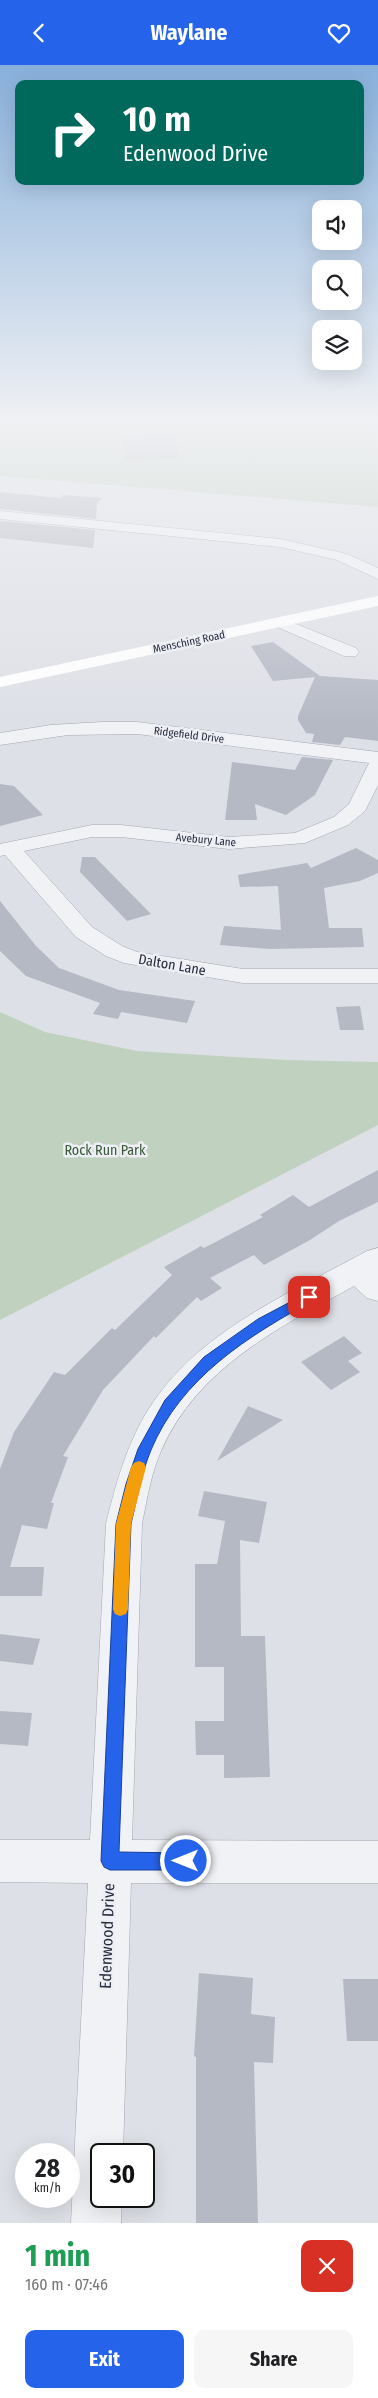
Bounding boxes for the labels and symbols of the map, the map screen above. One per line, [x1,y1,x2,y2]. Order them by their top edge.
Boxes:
street label: Mensching Road [152,628,226,656]
street label: Ridgefield Drive [153,724,225,746]
street label: Avebury Lane [175,831,237,849]
street label: Dalton Lane [137,951,207,979]
park label: Rock Run Park [64,1142,146,1159]
pin [288,1276,330,1318]
position arrow [159,1834,211,1886]
street label: Edenwood Drive [96,1883,118,1989]
speed limit sign: 30 [90,2143,155,2208]

